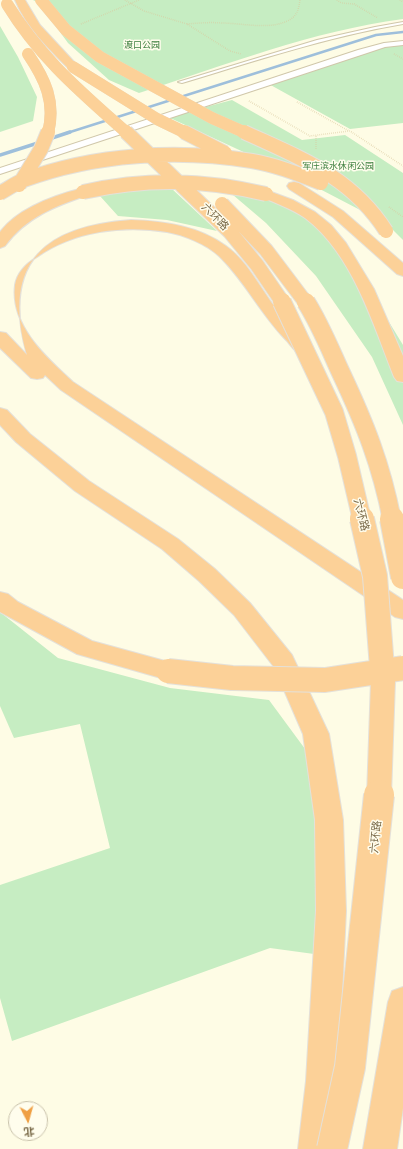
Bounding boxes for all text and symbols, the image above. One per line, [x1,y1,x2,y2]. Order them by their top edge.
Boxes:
park label: 渡口公园 [124,40,160,50]
park label: 军庄滨水休闲公园 [302,161,374,171]
street label: 六环路 [199,201,231,233]
street label: 六环路 [351,497,371,533]
street label: 六环路 [368,820,384,854]
north arrow [8,1101,48,1141]
text: 北 [23,1124,35,1139]

